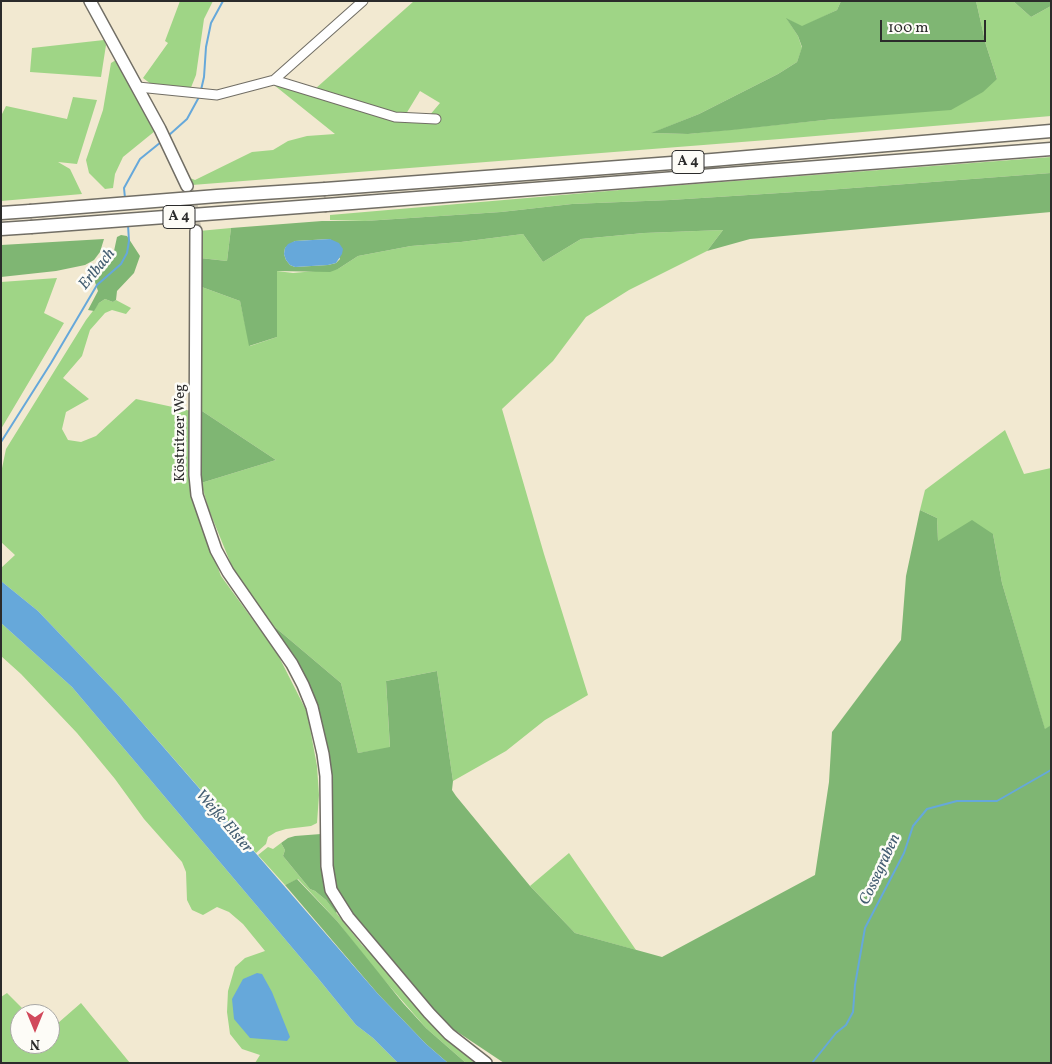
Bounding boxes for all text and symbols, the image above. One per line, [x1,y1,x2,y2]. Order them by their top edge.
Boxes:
scale bar [882,10,988,42]
text: 100 m [888,18,928,39]
road number: A 4 [672,150,704,173]
road number: A 4 [163,206,195,228]
water label: Erlbach [76,245,120,295]
street label: Köstritzer Weg [172,384,190,482]
water label: Weiße Elster [190,786,256,858]
water label: Cossegraben [856,831,906,909]
north arrow [10,1004,60,1054]
text: N [30,1034,40,1053]

